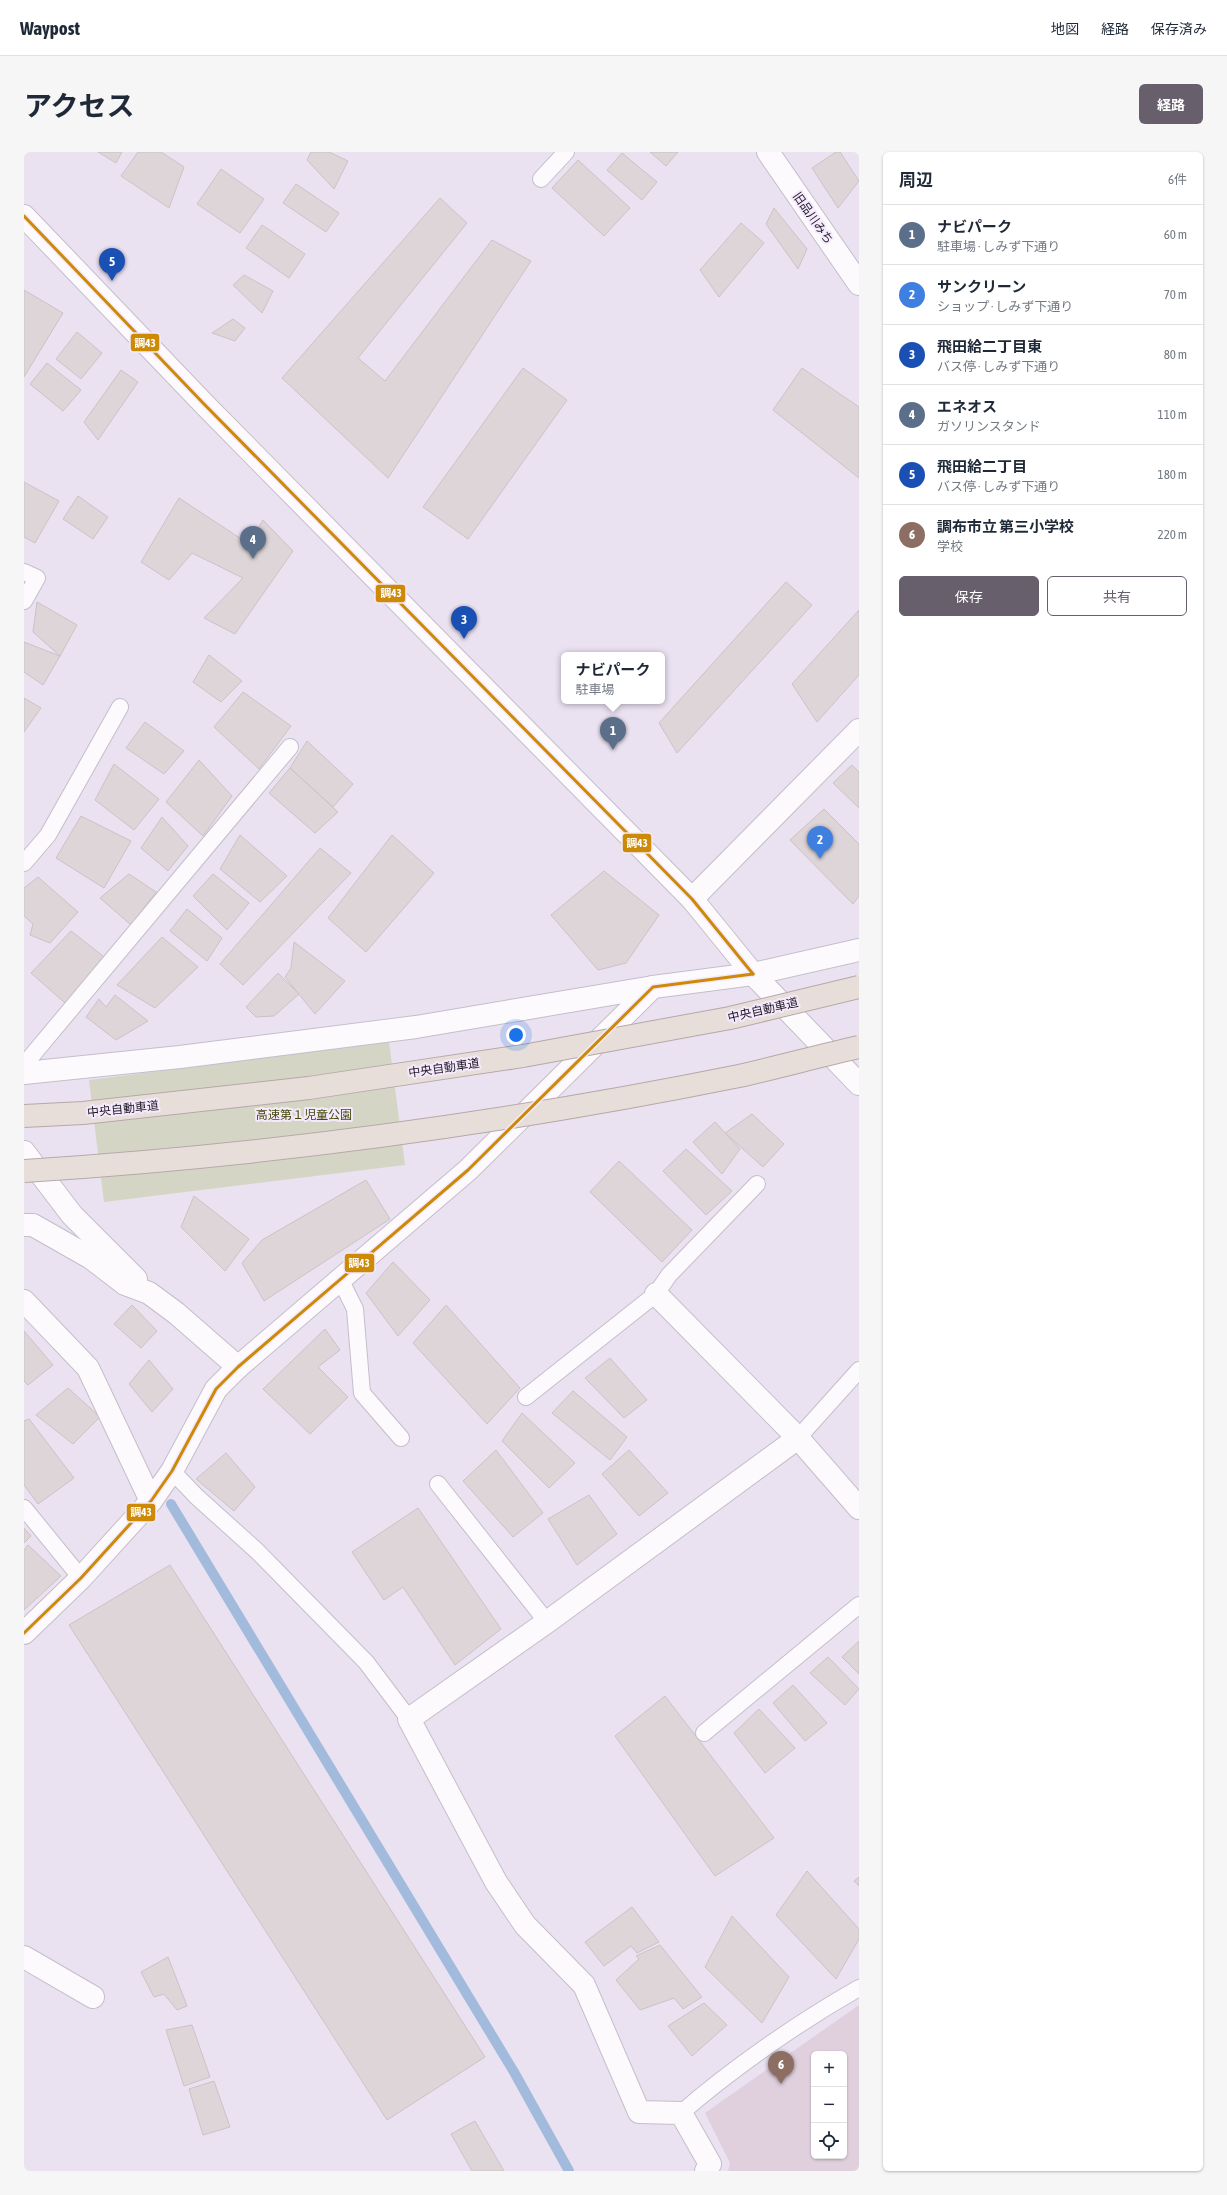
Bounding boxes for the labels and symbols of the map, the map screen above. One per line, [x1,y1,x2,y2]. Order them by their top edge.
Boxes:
street label: 旧品川みち [790,189,836,247]
pin: 5 [99,248,125,281]
line badge: 調43 [130,333,160,352]
text: 調43 [134,337,156,349]
pin: 4 [240,526,266,559]
line badge: 調43 [375,584,406,603]
text: 調43 [380,587,402,599]
pin: 3 [451,606,477,639]
pin: 1 [600,717,626,750]
pin: 2 [807,826,833,859]
line badge: 調43 [622,833,652,853]
text: 調43 [626,837,648,849]
street label: 中央自動車道 [726,995,800,1025]
your location [506,1025,526,1045]
street label: 中央自動車道 [407,1056,481,1080]
street label: 中央自動車道 [86,1098,160,1120]
park label: 高速第１児童公園 [256,1108,352,1122]
line badge: 調43 [344,1253,375,1273]
text: 調43 [348,1257,370,1269]
line badge: 調43 [126,1503,156,1522]
text: 調43 [130,1506,152,1518]
pin: 6 [768,2051,794,2084]

